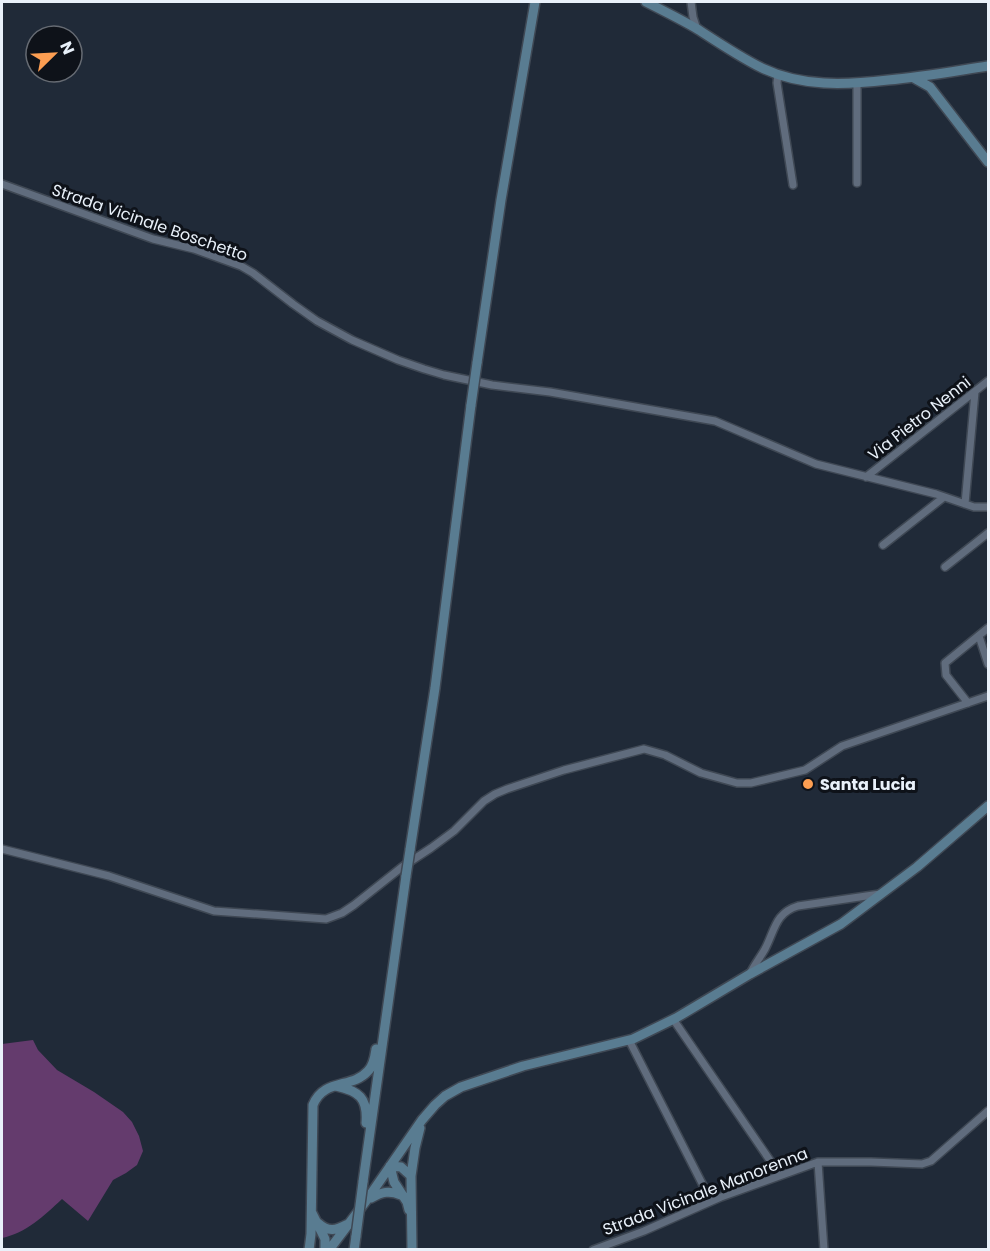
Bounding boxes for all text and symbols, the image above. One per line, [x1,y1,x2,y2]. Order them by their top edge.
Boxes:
north arrow [24,24,84,84]
text: N [54,38,80,58]
street label: Strada Vicinale Boschetto [49,178,251,267]
street label: Via Pietro Nenni [863,371,976,466]
place label: Santa Lucia [820,773,916,796]
marker: Santa Lucia [801,777,815,791]
street label: Strada Vicinale Manorenna [599,1142,811,1241]

